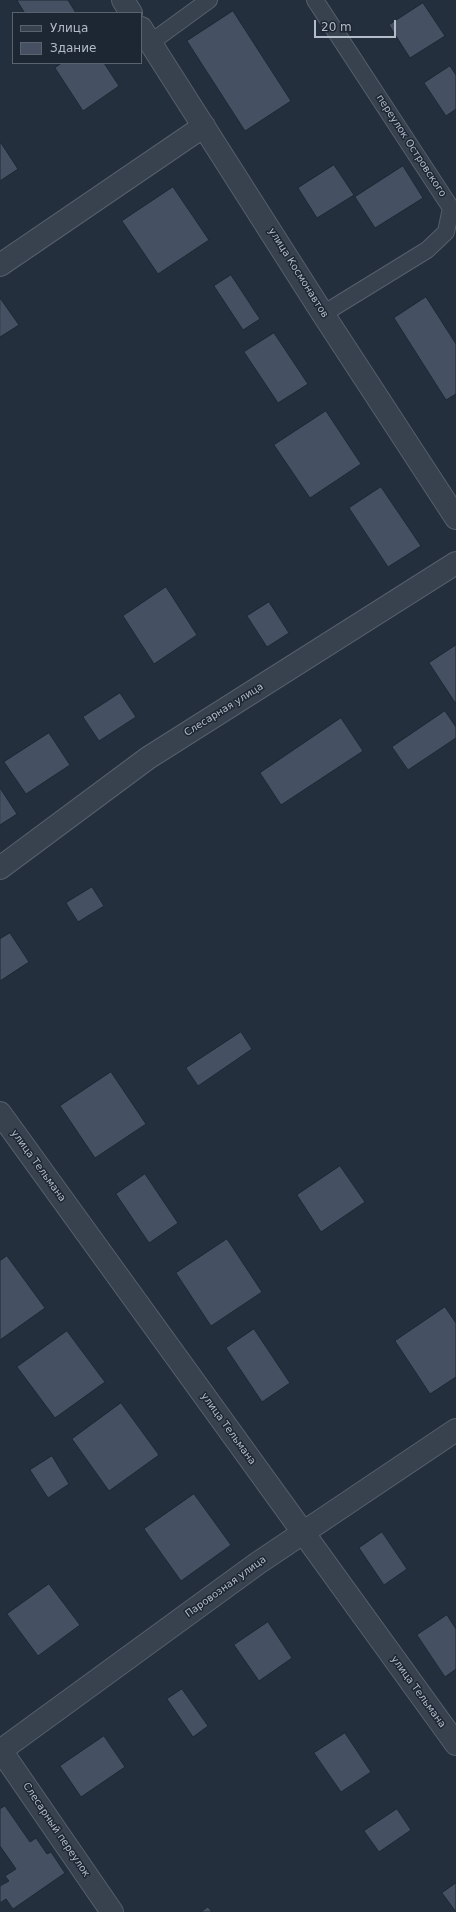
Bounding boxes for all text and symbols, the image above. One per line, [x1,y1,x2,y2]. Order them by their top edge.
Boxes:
legend [12,12,142,64]
scale bar [316,12,398,38]
text: 20 m [321,20,352,34]
text: Улица [50,21,88,35]
text: Здание [50,41,96,55]
street label: переулок Островского [373,93,449,199]
street label: улица Космонавтов [265,226,331,320]
street label: Слесарная улица [182,681,266,739]
street label: улица Тельмана [8,1128,68,1204]
street label: улица Тельмана [198,1391,258,1467]
street label: Паровозная улица [183,1554,269,1620]
street label: улица Тельмана [388,1654,448,1730]
street label: Слесарный переулок [20,1781,92,1879]

